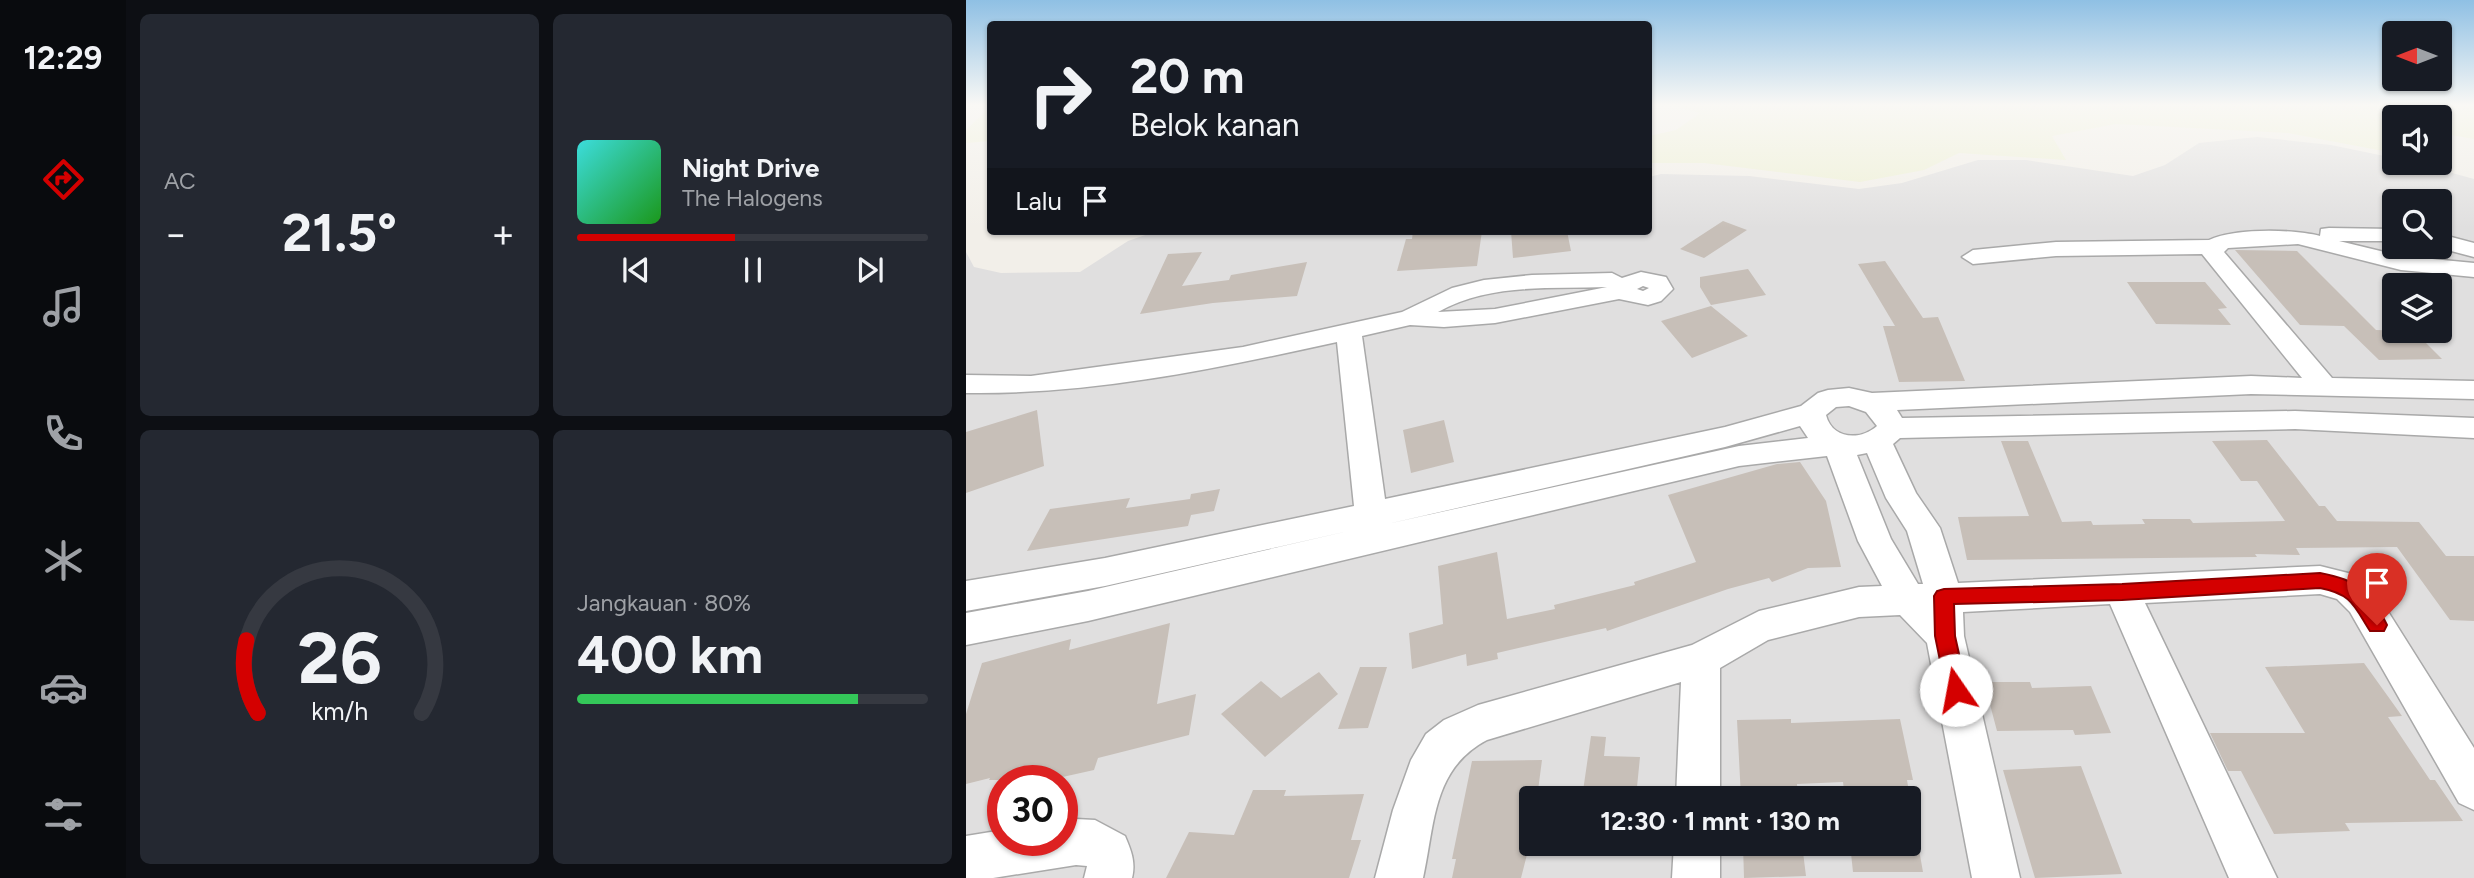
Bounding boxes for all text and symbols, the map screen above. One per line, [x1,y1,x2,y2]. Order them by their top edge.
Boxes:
north arrow [2382,21,2452,91]
map controls [2382,21,2452,343]
text: 12:29 [24,39,102,77]
text: 20 m [1130,46,1245,105]
icon: right [1015,49,1106,140]
button: sound [2382,105,2452,175]
text: Belok kanan [1130,106,1300,144]
text: Night Drive [682,152,819,184]
icon: directions [39,155,88,204]
text: AC [164,167,196,195]
icon: arrive [1076,182,1114,220]
text: The Halogens [682,184,823,212]
text: Lalu [1015,185,1062,217]
button: search [2382,189,2452,259]
text: 21.5° [282,202,397,264]
text: − [164,211,188,257]
text: + [491,211,515,257]
icon: previous [617,251,655,289]
icon: pause [734,251,772,289]
icon: next [851,251,889,289]
button: layers [2382,273,2452,343]
icon: music [39,282,88,331]
icon: phone [39,409,88,458]
icon: climate [39,536,88,585]
pin [2347,553,2407,625]
icon: arrive [2358,564,2396,602]
text: Jangkauan · 80% [577,589,751,617]
text: 26 [297,614,382,701]
text: 400 km [577,624,763,686]
position arrow [1919,653,1993,727]
icon: car [39,663,88,712]
text: km/h [311,696,368,726]
speed limit sign: 30 [987,765,1078,856]
icon: filters [39,790,88,839]
text: 12:30 · 1 mnt · 130 m [1600,805,1840,837]

